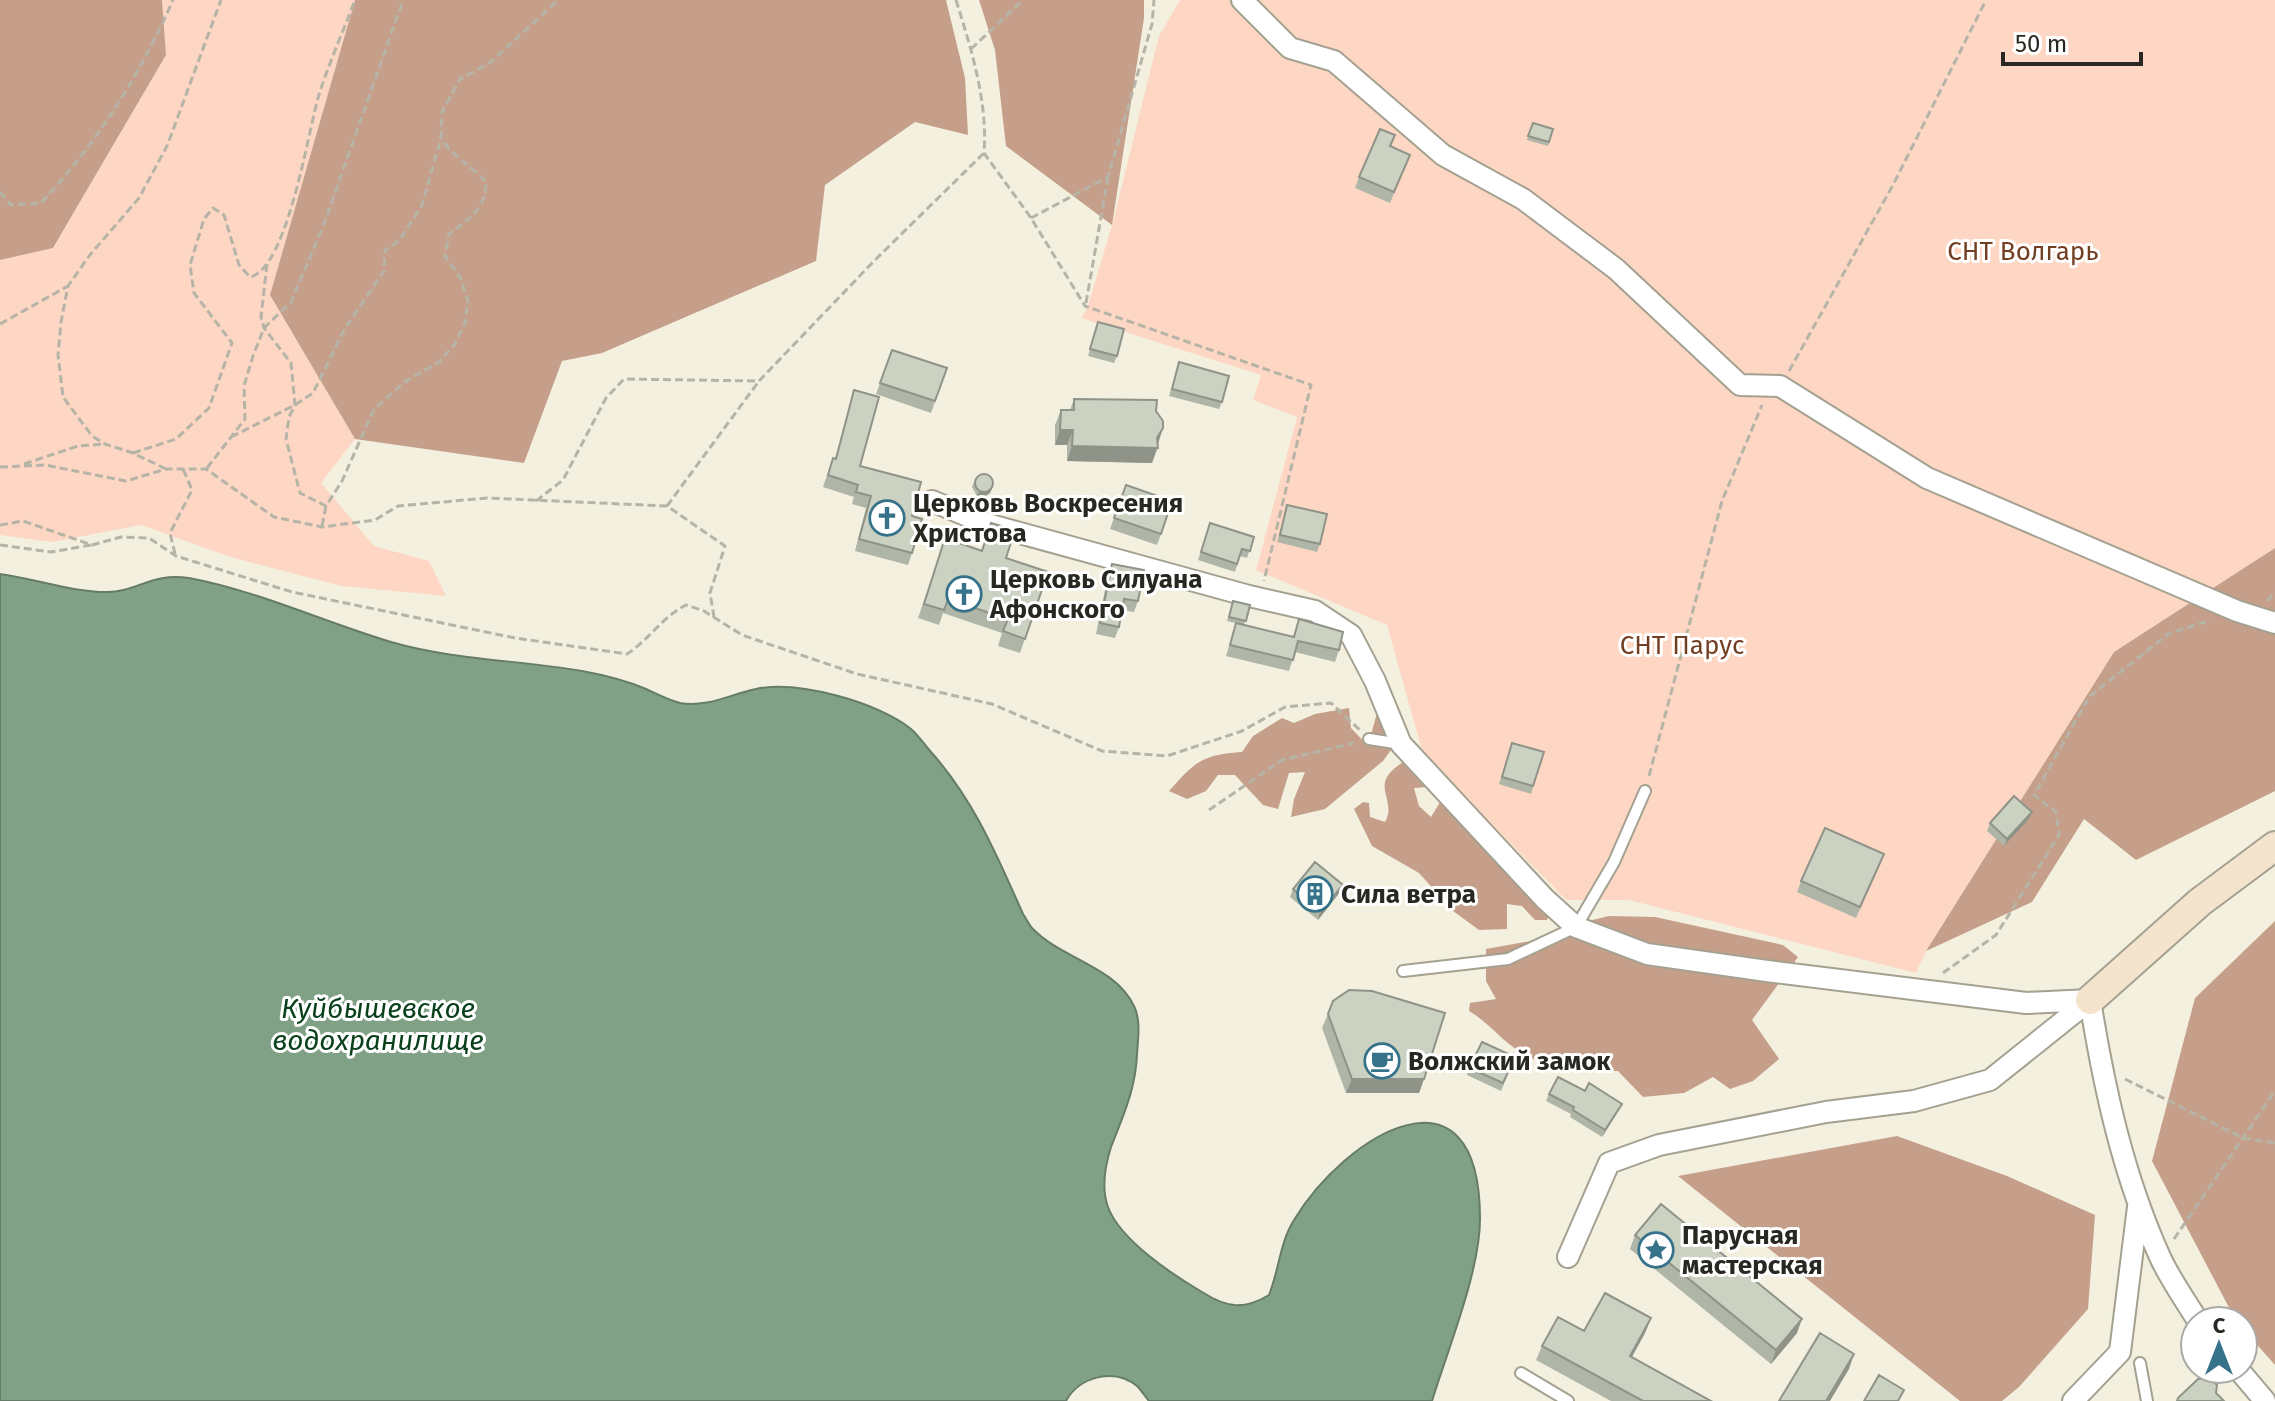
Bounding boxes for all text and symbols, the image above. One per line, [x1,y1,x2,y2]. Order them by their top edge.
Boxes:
scale bar [2003,16,2141,66]
text: 50 m [2015,30,2067,58]
park label: СНТ Волгарь [1947,236,2099,267]
place label: Церковь Воскресения Христова [912,488,1183,549]
church icon: Церковь Воскресения Христова [868,499,906,537]
place label: Церковь Силуана Афонского [989,564,1202,625]
church icon: Церковь Силуана Афонского [945,575,983,613]
park label: СНТ Парус [1620,630,1744,661]
building icon: Сила ветра [1296,875,1334,913]
place label: Сила ветра [1341,879,1476,910]
water label: Куйбышевское водохранилище [272,992,484,1057]
cafe icon: Волжский замок [1363,1042,1401,1080]
place label: Волжский замок [1408,1046,1611,1077]
place label: Парусная мастерская [1682,1220,1823,1281]
place icon: Парусная мастерская [1637,1231,1675,1269]
north arrow [2179,1305,2259,1385]
text: С [2213,1312,2226,1339]

